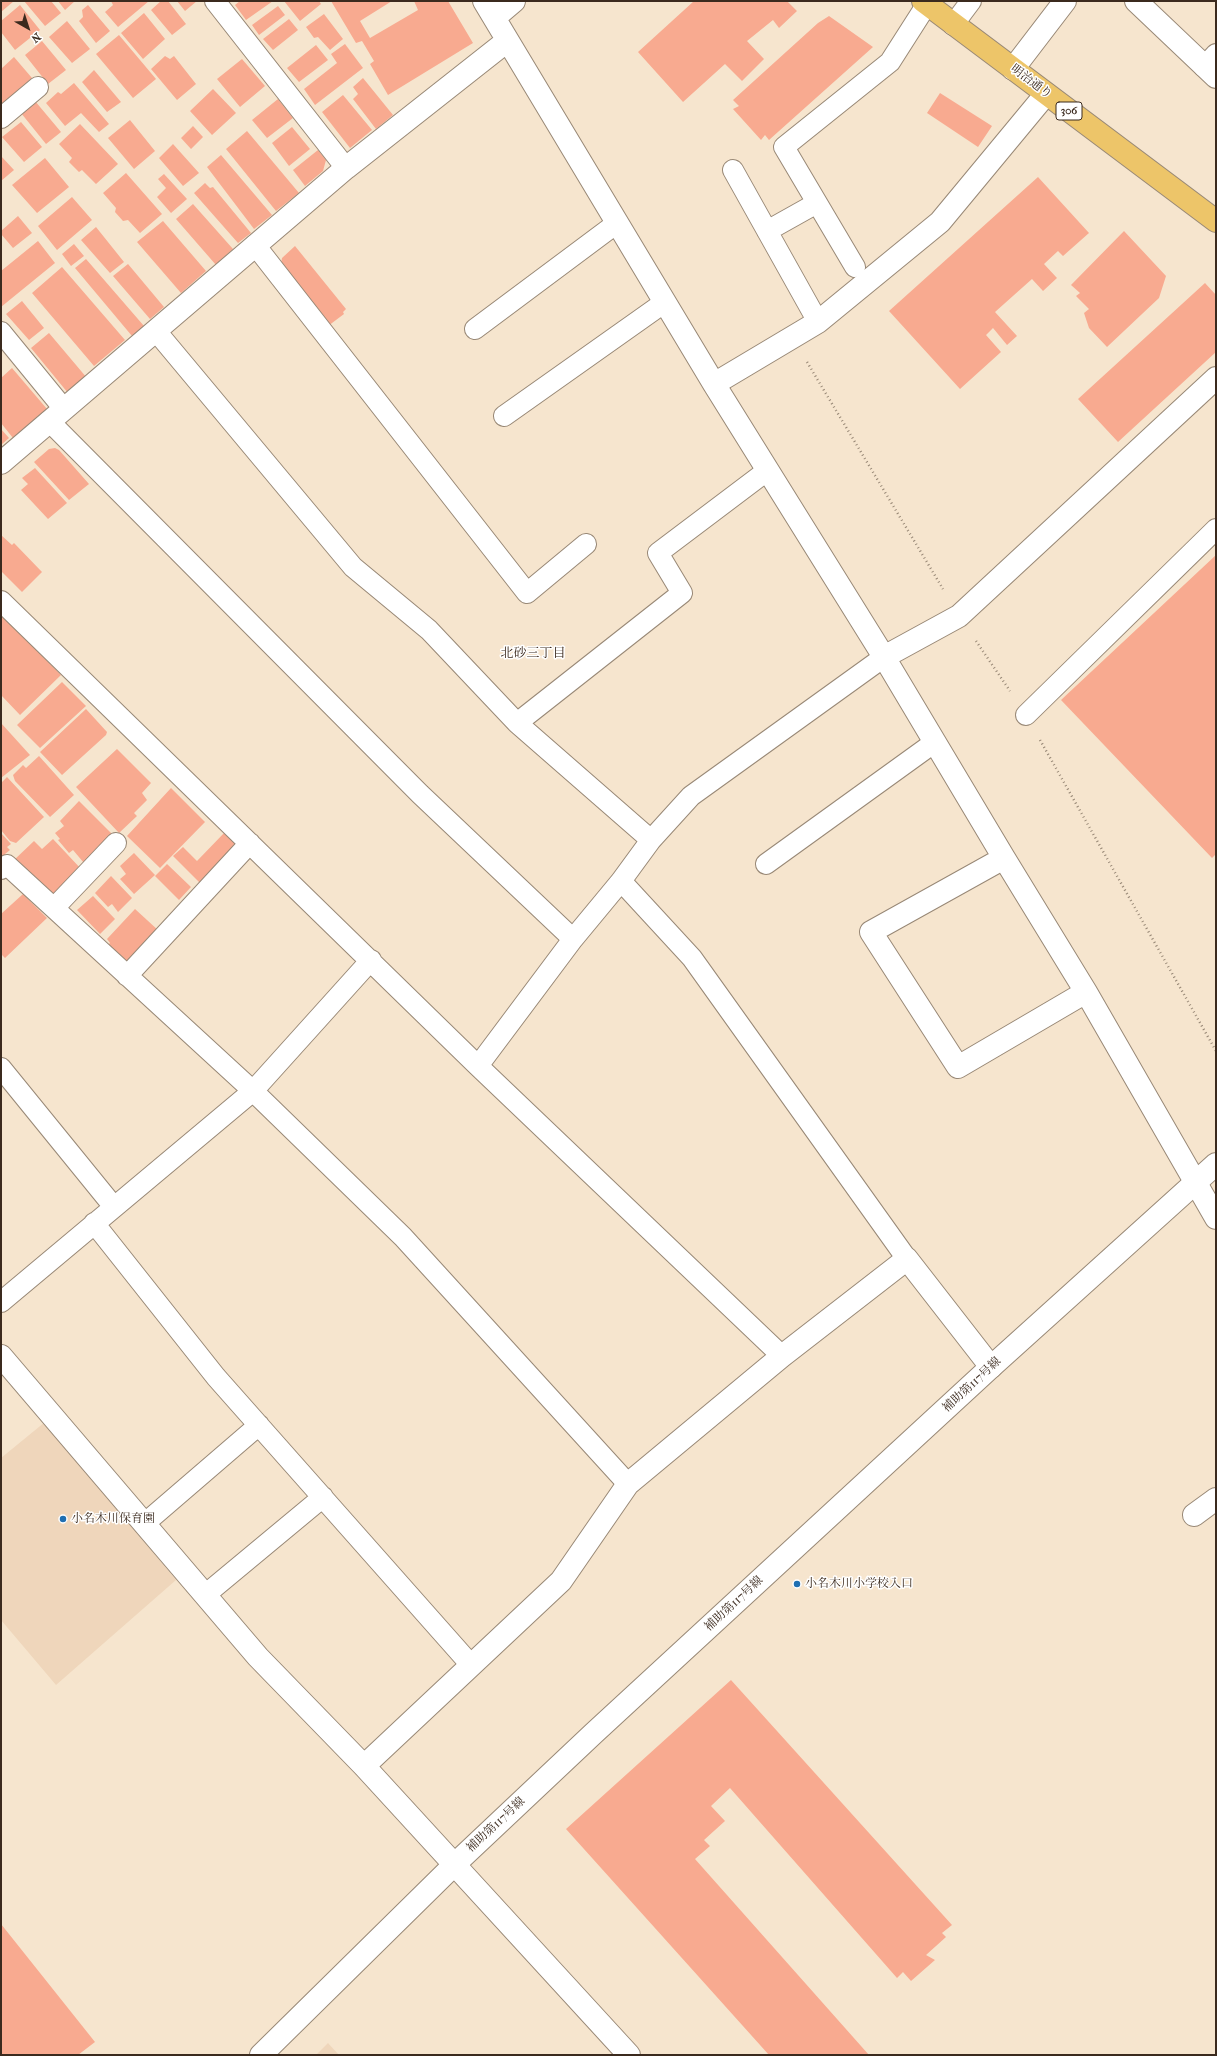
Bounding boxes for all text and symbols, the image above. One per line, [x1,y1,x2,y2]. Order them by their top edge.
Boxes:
north arrow [8,8,48,48]
text: N [29,30,43,45]
street label: 明治通り [1007,62,1055,102]
road number: 306 [1056,102,1082,120]
district label: 北砂三丁目 [501,646,565,662]
street label: 補助第117号線 [940,1354,1004,1416]
place label: 小名木川保育園 [71,1512,155,1526]
marker: 小名木川保育園 [58,1514,68,1524]
street label: 補助第117号線 [702,1573,766,1635]
place label: 小名木川小学校入口 [805,1577,913,1591]
marker: 小名木川小学校入口 [792,1579,802,1589]
street label: 補助第117号線 [464,1794,528,1856]

